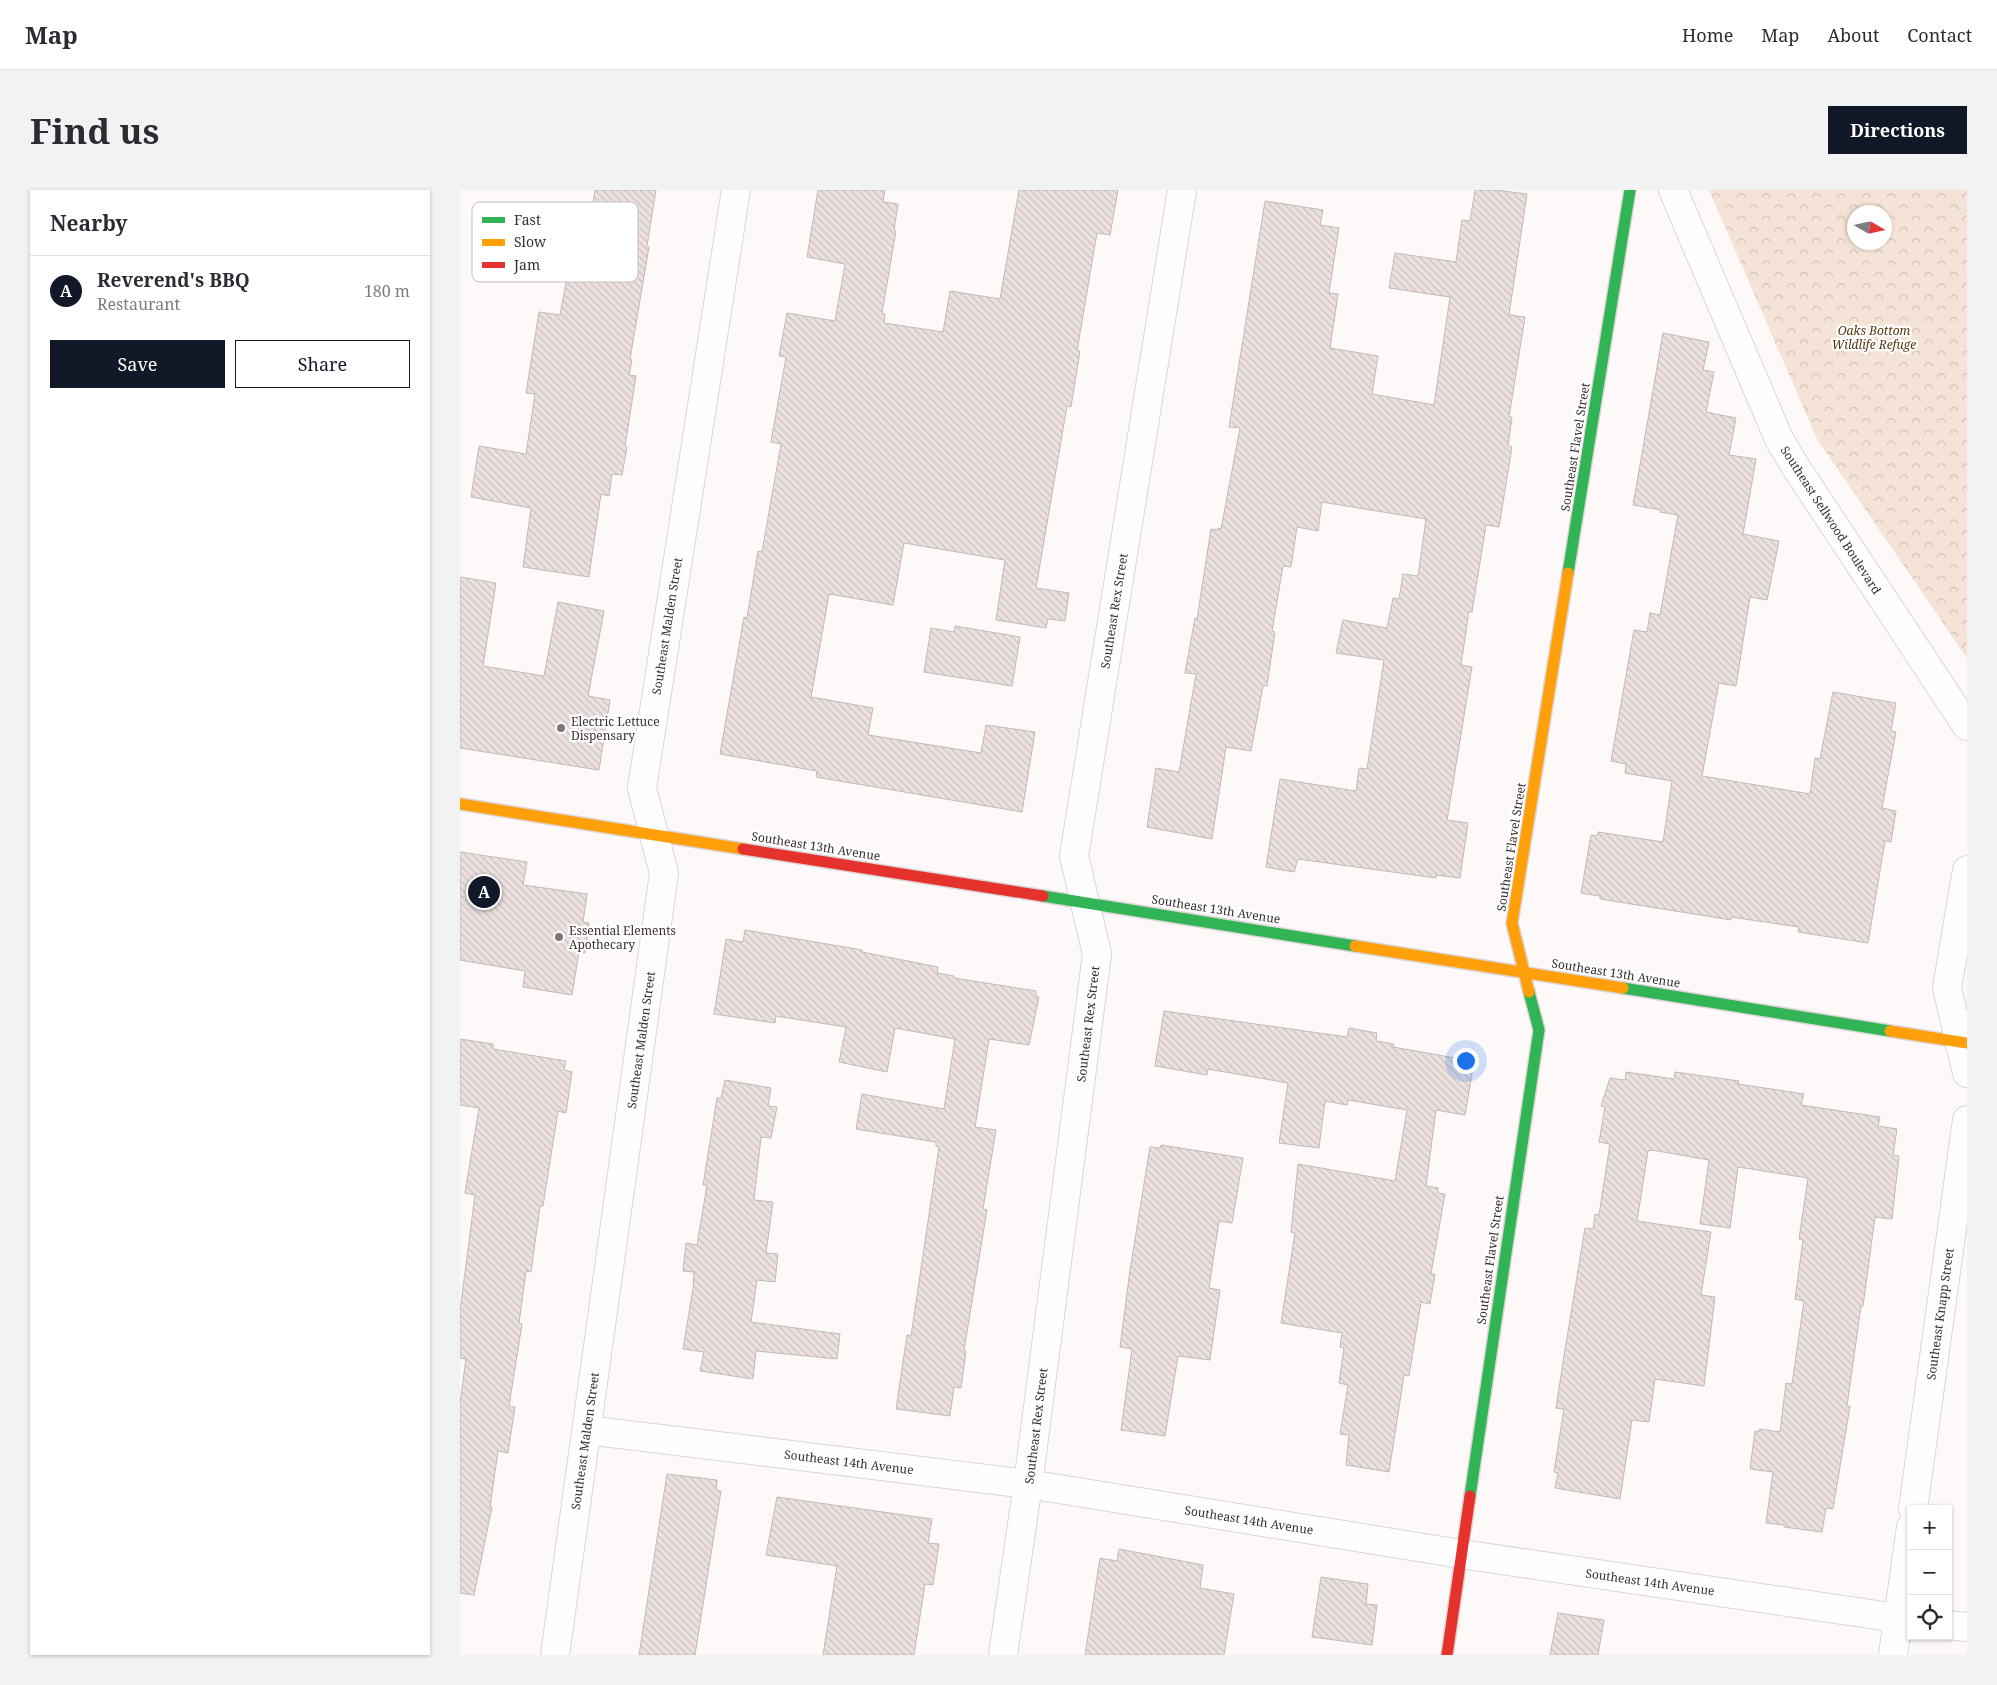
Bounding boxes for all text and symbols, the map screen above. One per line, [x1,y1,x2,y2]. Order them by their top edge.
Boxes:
text: Map [25,18,78,51]
text: Home [1682,23,1733,47]
text: Map [1761,23,1799,47]
text: About [1827,23,1879,47]
text: Contact [1907,23,1972,47]
button: Directions [1828,106,1967,154]
text: Find us [30,107,159,154]
legend [472,202,638,282]
north arrow [1847,205,1892,250]
text: Nearby [50,209,128,237]
text: Fast [514,210,541,229]
text: Slow [514,232,547,251]
text: Jam [513,255,540,274]
text: Reverend's BBQ [97,267,250,293]
text: A [60,280,72,302]
text: 180 m [364,280,410,302]
text: Restaurant [97,293,180,315]
park label: Oaks Bottom Wildlife Refuge [1832,322,1916,353]
button: Save [50,340,225,388]
button: Share [235,340,410,388]
street label: Southeast Flavel Street [1556,381,1594,513]
street label: Southeast Sellwood Boulevard [1777,443,1886,598]
street label: Southeast Rex Street [1096,552,1132,670]
street label: Southeast Malden Street [648,556,686,696]
place label: Electric Lettuce Dispensary [571,713,660,744]
marker: Electric Lettuce Dispensary [555,722,567,734]
street label: Southeast Flavel Street [1492,781,1530,913]
street label: Southeast 13th Avenue [750,827,882,865]
pin: A [468,873,500,911]
street label: Southeast 13th Avenue [1150,890,1282,928]
place label: Essential Elements Apothecary [569,922,676,953]
marker: Essential Elements Apothecary [553,931,565,943]
street label: Southeast 13th Avenue [1550,954,1682,992]
street label: Southeast Rex Street [1072,965,1104,1083]
street label: Southeast Malden Street [623,970,659,1110]
your location [1453,1048,1479,1074]
street label: Southeast Flavel Street [1473,1194,1507,1326]
street label: Southeast Knapp Street [1922,1247,1958,1381]
street label: Southeast Rex Street [1020,1367,1052,1485]
street label: Southeast Malden Street [567,1371,603,1511]
street label: Southeast 14th Avenue [783,1446,915,1478]
street label: Southeast 14th Avenue [1183,1501,1315,1539]
map controls [1907,1505,1952,1640]
button: + [1907,1505,1952,1550]
button: − [1907,1550,1952,1595]
street label: Southeast 14th Avenue [1584,1565,1716,1599]
button: locate [1907,1595,1952,1640]

